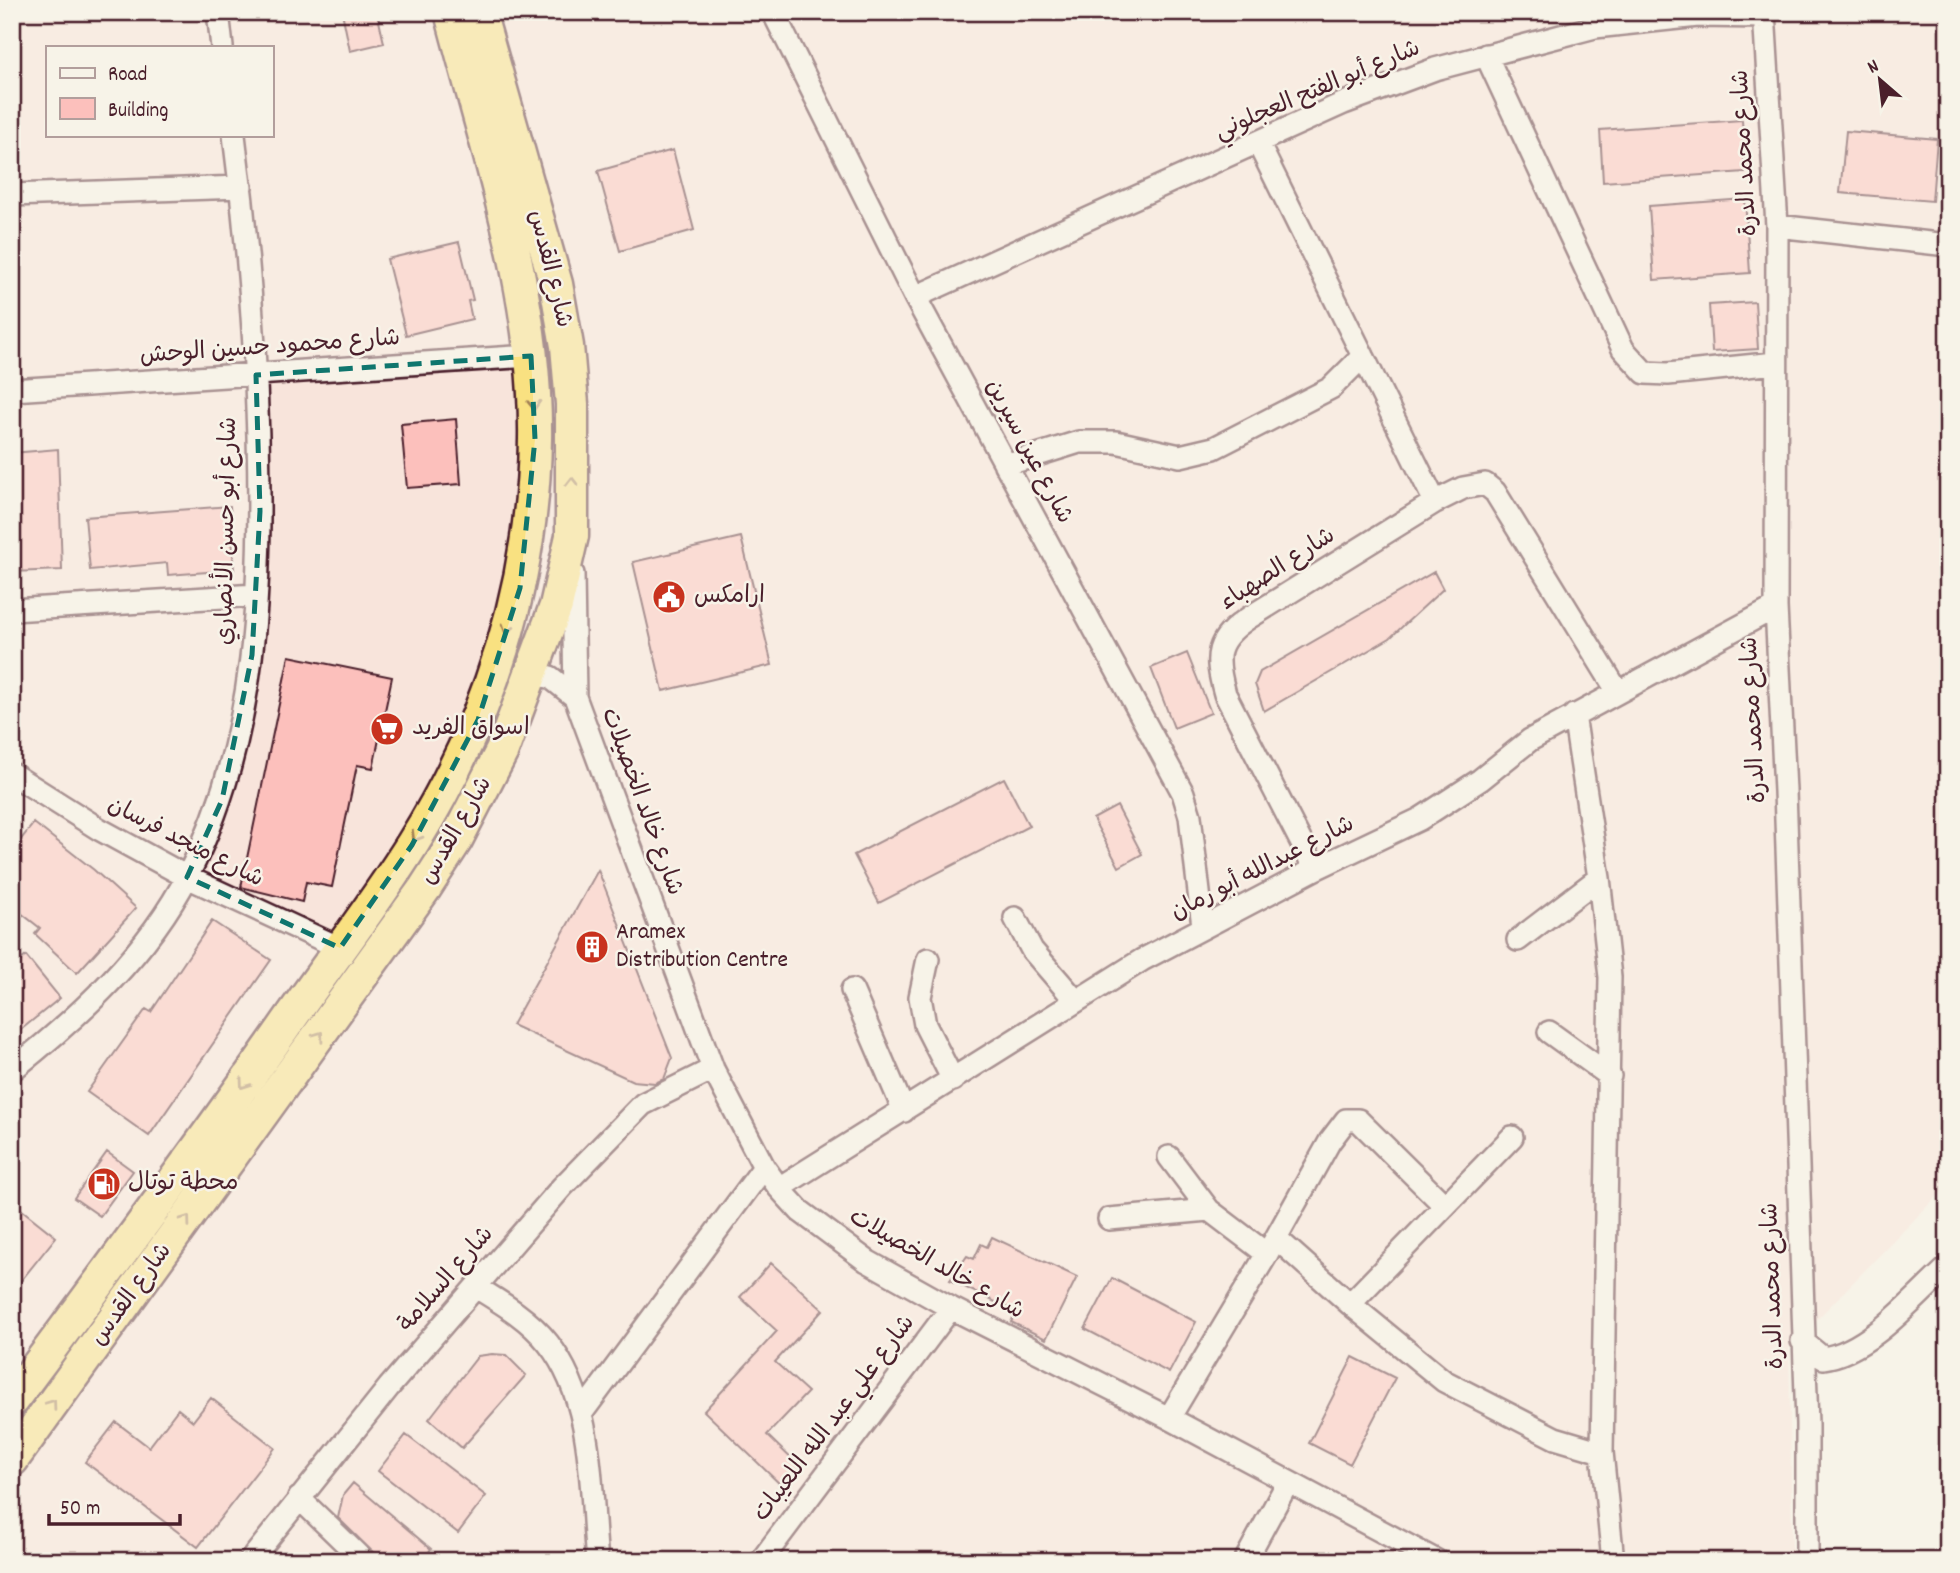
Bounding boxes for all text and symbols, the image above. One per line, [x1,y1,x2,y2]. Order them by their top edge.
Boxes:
street label: شارع أبو الفتح العجلوني [1210,31,1426,151]
legend [46,46,273,136]
north arrow [1844,46,1914,116]
text: N [1863,54,1884,82]
text: Road [108,61,147,91]
street label: شارع محمد الدرة [1725,69,1767,237]
text: Building [108,97,168,127]
street label: شارع القدس [518,207,580,331]
street label: شارع محمود حسين الوحش [139,322,401,374]
street label: شارع عين سيرين [976,374,1080,530]
one-way arrow [526,400,541,411]
street label: شارع أبو حسن الأنصاري [206,417,247,645]
one-way arrow [564,477,580,487]
street label: شارع الصهباء [1213,520,1343,620]
public building icon: ارامكس [650,578,688,616]
place label: ارامكس [694,580,765,614]
one-way arrow [501,623,516,635]
street label: شارع محمد الدرة [1734,636,1776,804]
street label: شارع خالد الخصيلات [591,703,691,901]
supermarket icon: اسواق الفريد [368,710,406,748]
place label: اسواق الفريد [412,712,530,746]
street label: شارع القدس [412,771,502,891]
street label: شارع منجد فرسان [101,789,269,897]
street label: شارع عبدالله أبو رمان [1165,807,1361,930]
one-way arrow [412,830,425,843]
place label: Aramex Distribution Centre [616,916,788,978]
building icon: Aramex Distribution Centre [573,928,611,966]
one-way arrow [311,1031,323,1044]
one-way arrow [240,1076,252,1089]
fuel station icon: محطة توتال [85,1165,123,1203]
place label: محطة توتال [128,1167,239,1201]
street label: شارع خالد الخصيلات [842,1201,1030,1329]
street label: شارع محمد الدرة [1754,1202,1794,1370]
one-way arrow [177,1215,190,1228]
street label: شارع السلامة [391,1219,503,1341]
street label: شارع القدس [83,1236,181,1354]
street label: شارع علي عبد الله اللعيبات [746,1308,925,1530]
one-way arrow [44,1399,57,1412]
scale bar [49,1482,180,1526]
text: 50 m [60,1495,100,1525]

